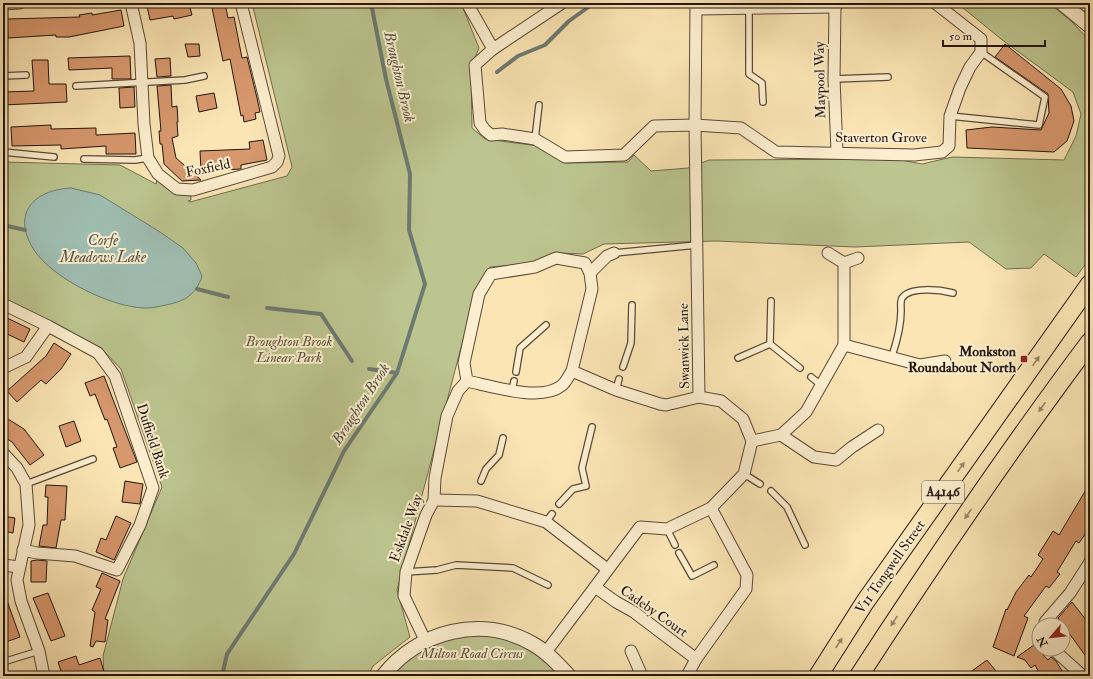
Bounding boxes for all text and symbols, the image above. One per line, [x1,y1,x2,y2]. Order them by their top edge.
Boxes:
scale bar [943,22,1045,48]
water label: Broughton Brook [379,29,419,124]
text: 50 m [949,29,973,44]
street label: Maypool Way [811,40,830,119]
street label: Staverton Grove [835,129,927,146]
street label: Foxfield [184,155,232,181]
water label: Corfe Meadows Lake [59,231,147,267]
street label: Swanwick Lane [675,303,693,389]
park label: Broughton Brook Linear Park [245,333,332,366]
place label: Monkston Roundabout North [908,343,1017,376]
marker: Monkston Roundabout North [1019,354,1029,364]
one-way arrow [1032,356,1040,366]
water label: Broughton Brook [327,360,394,449]
street label: Duffield Bank [133,401,173,481]
one-way arrow [1038,402,1046,413]
one-way arrow [957,462,965,472]
road number: A4146 [922,481,964,503]
street label: Eskdale Way [386,491,427,565]
one-way arrow [964,509,972,519]
street label: V11 Tongwell Street [851,516,929,617]
street label: Cadeby Court [616,581,691,642]
one-way arrow [891,616,898,627]
north arrow [1031,617,1071,657]
text: N [1034,633,1051,650]
one-way arrow [835,638,843,648]
park label: Milton Road Circus [420,645,524,662]

